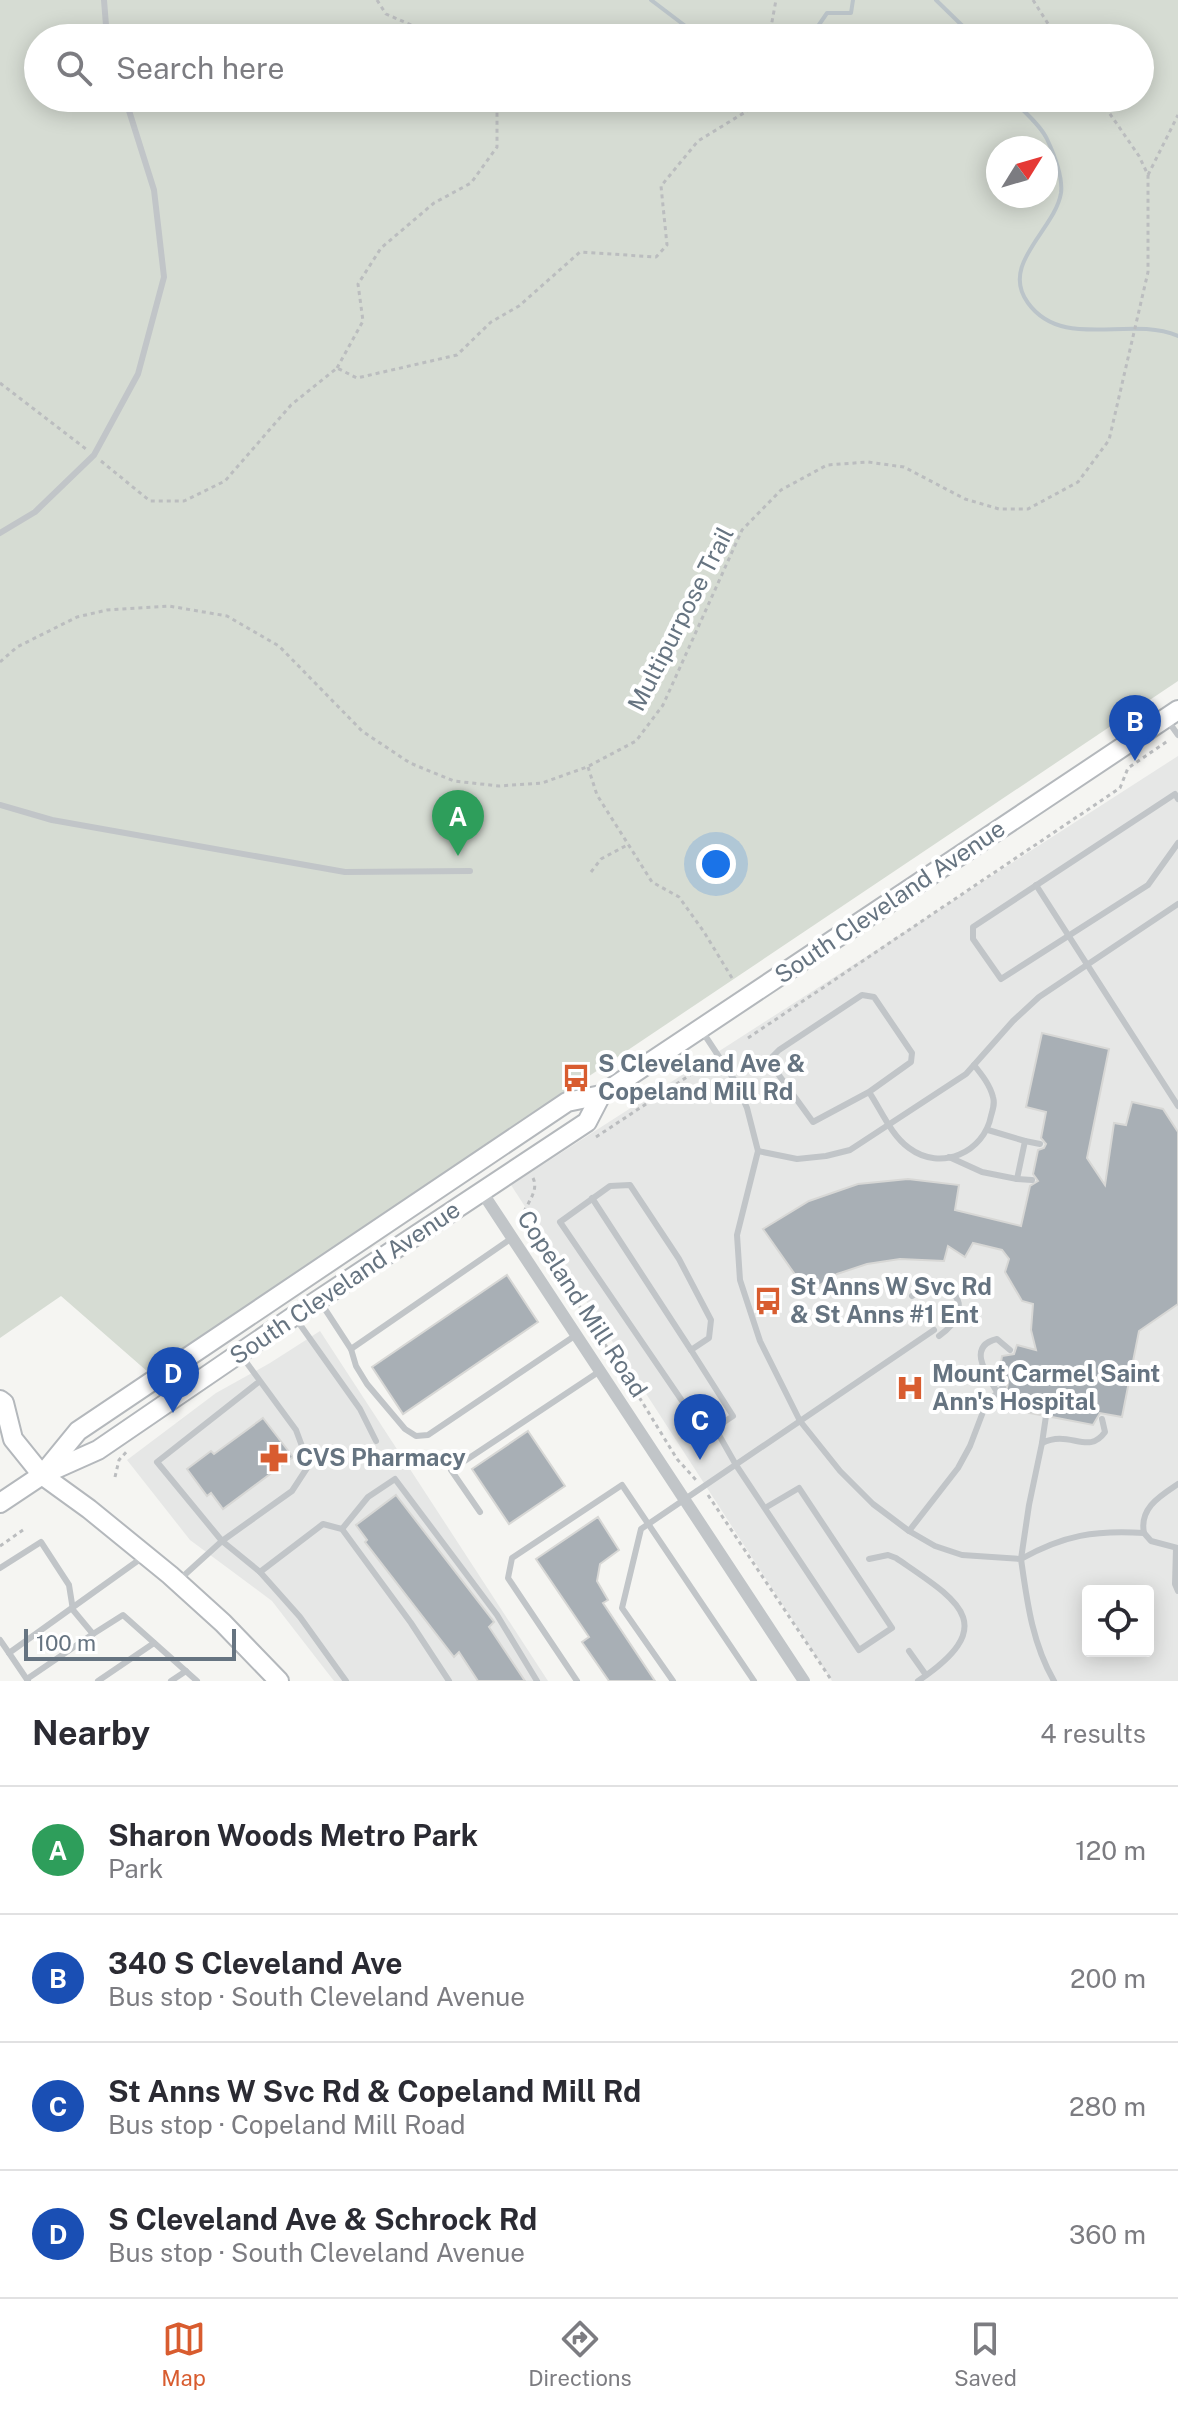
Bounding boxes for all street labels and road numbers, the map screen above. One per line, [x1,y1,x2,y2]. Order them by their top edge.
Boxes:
street label: Multipurpose Trail [622,522,739,715]
street label: South Cleveland Avenue [769,814,1010,989]
street label: South Cleveland Avenue [224,1195,465,1370]
street label: Copeland Mill Road [512,1205,654,1402]

